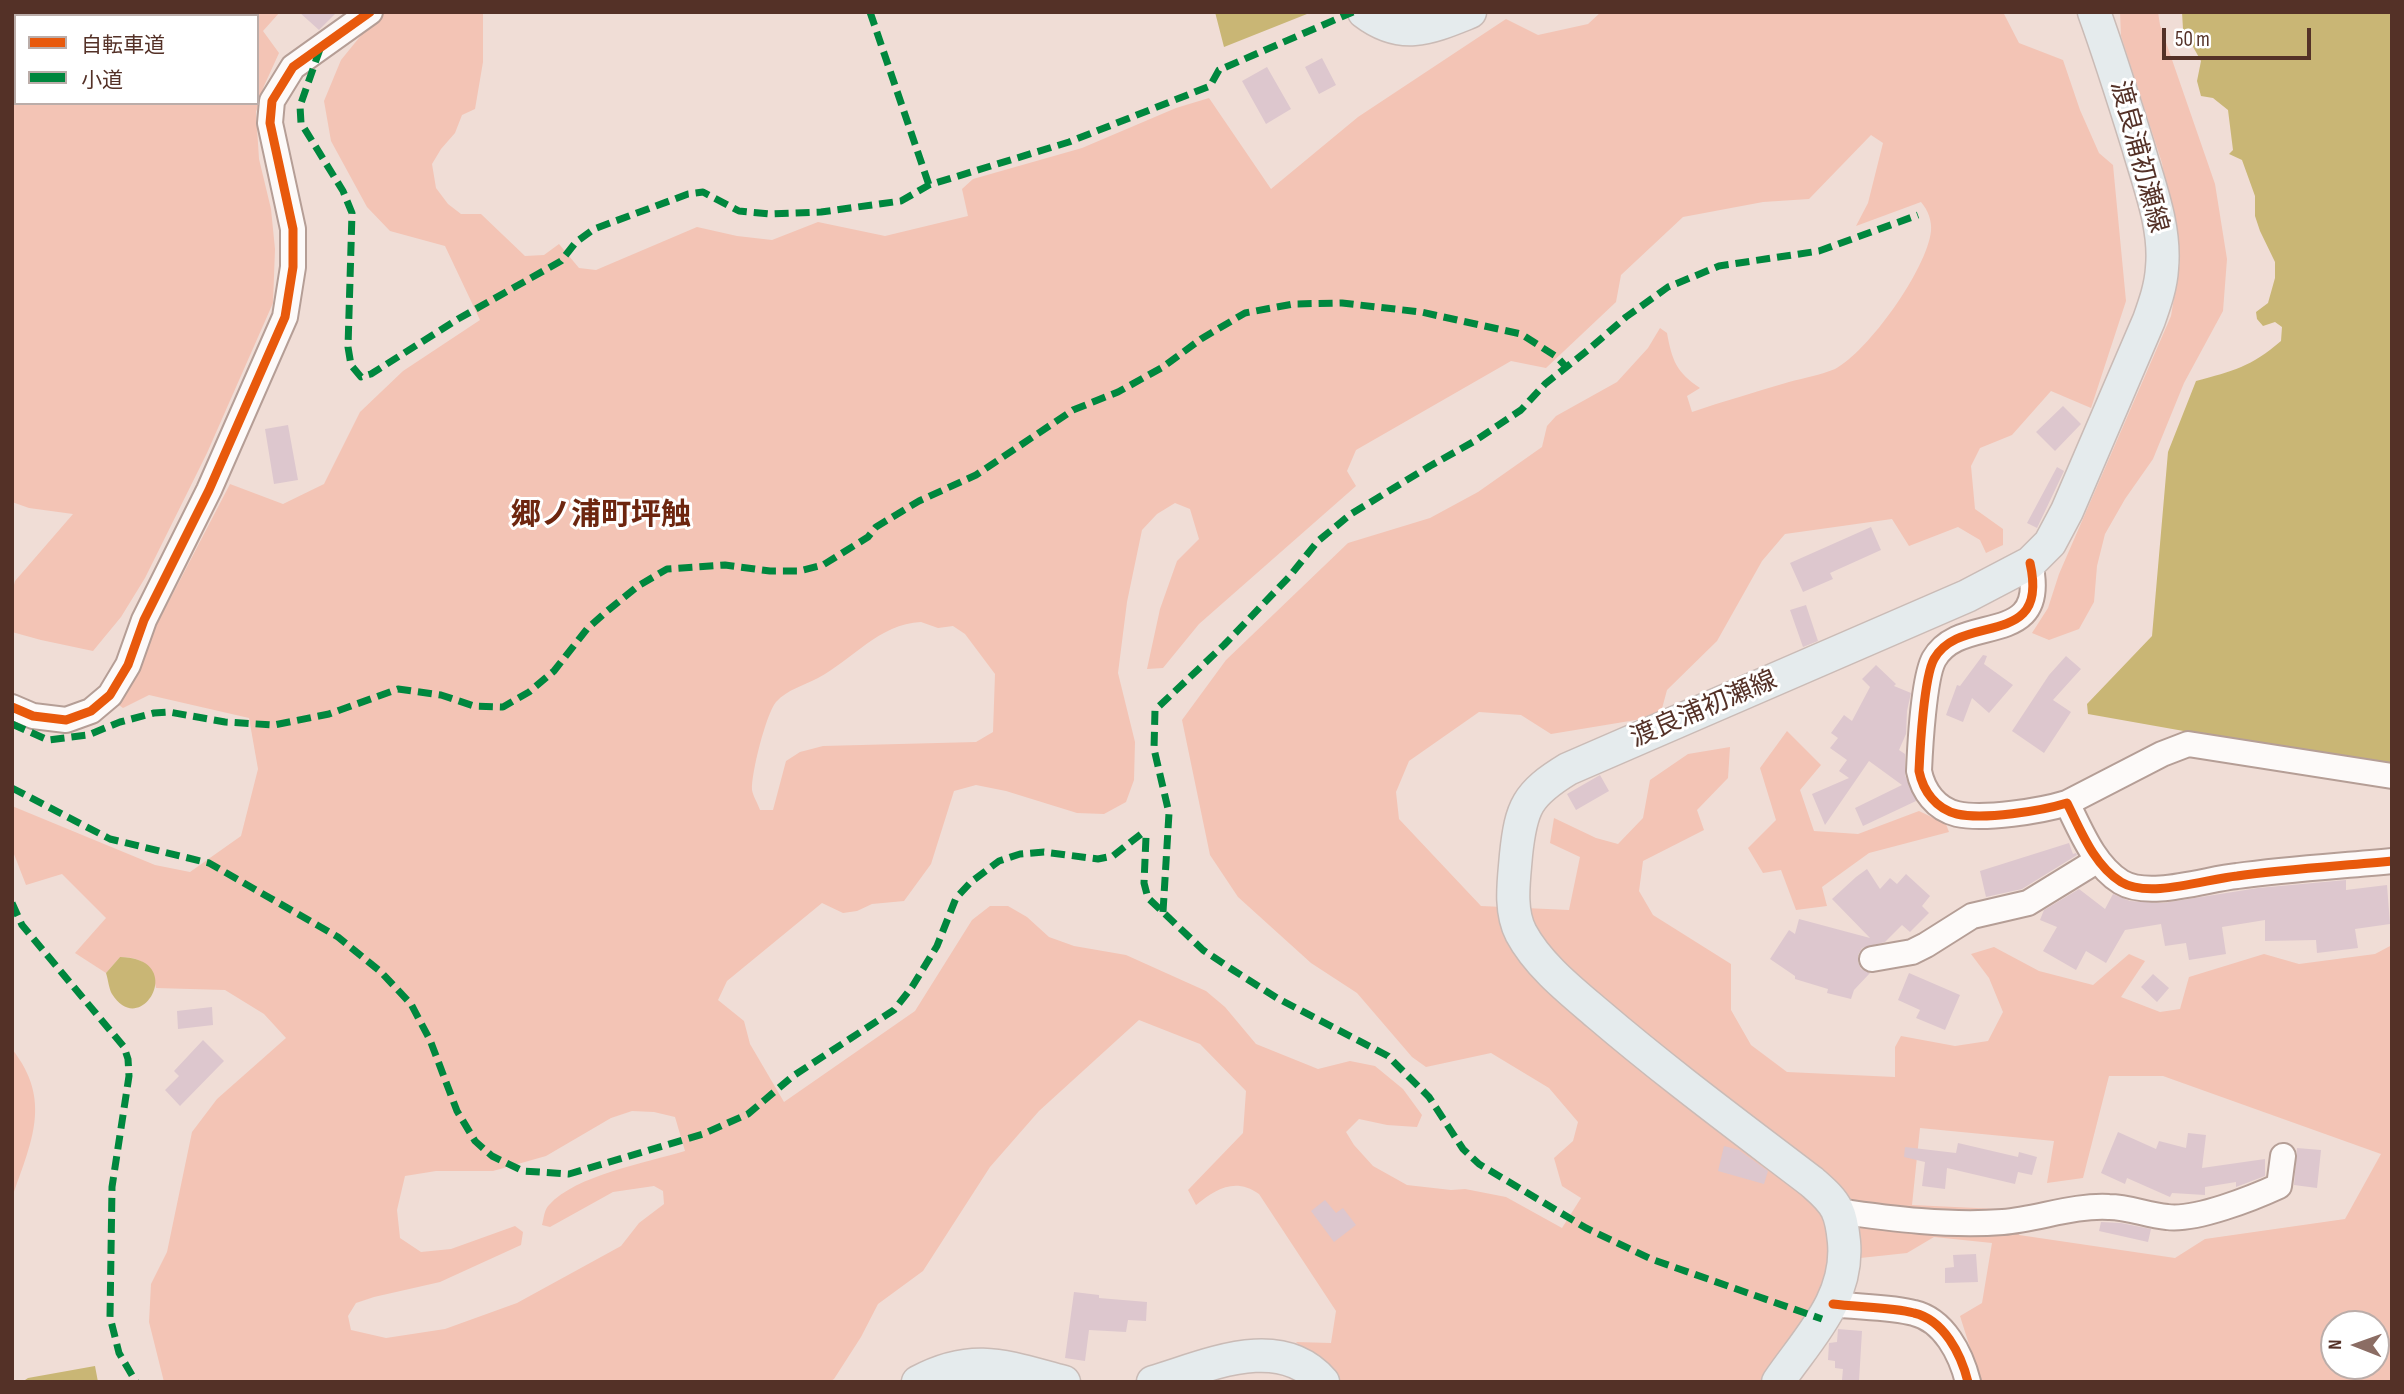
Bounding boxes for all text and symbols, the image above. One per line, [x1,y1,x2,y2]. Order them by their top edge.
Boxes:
legend [14,14,259,105]
scale bar [2166,14,2315,58]
text: 50 m [2175,27,2210,52]
text: 自転車道 [81,33,165,58]
text: 小道 [81,68,123,93]
street label: 渡良浦初瀬線 [2103,78,2173,236]
district label: 郷ノ浦町坪触 [511,498,691,534]
street label: 渡良浦初瀬線 [1626,665,1782,755]
north arrow [2320,1310,2390,1380]
text: N [2324,1339,2347,1350]

